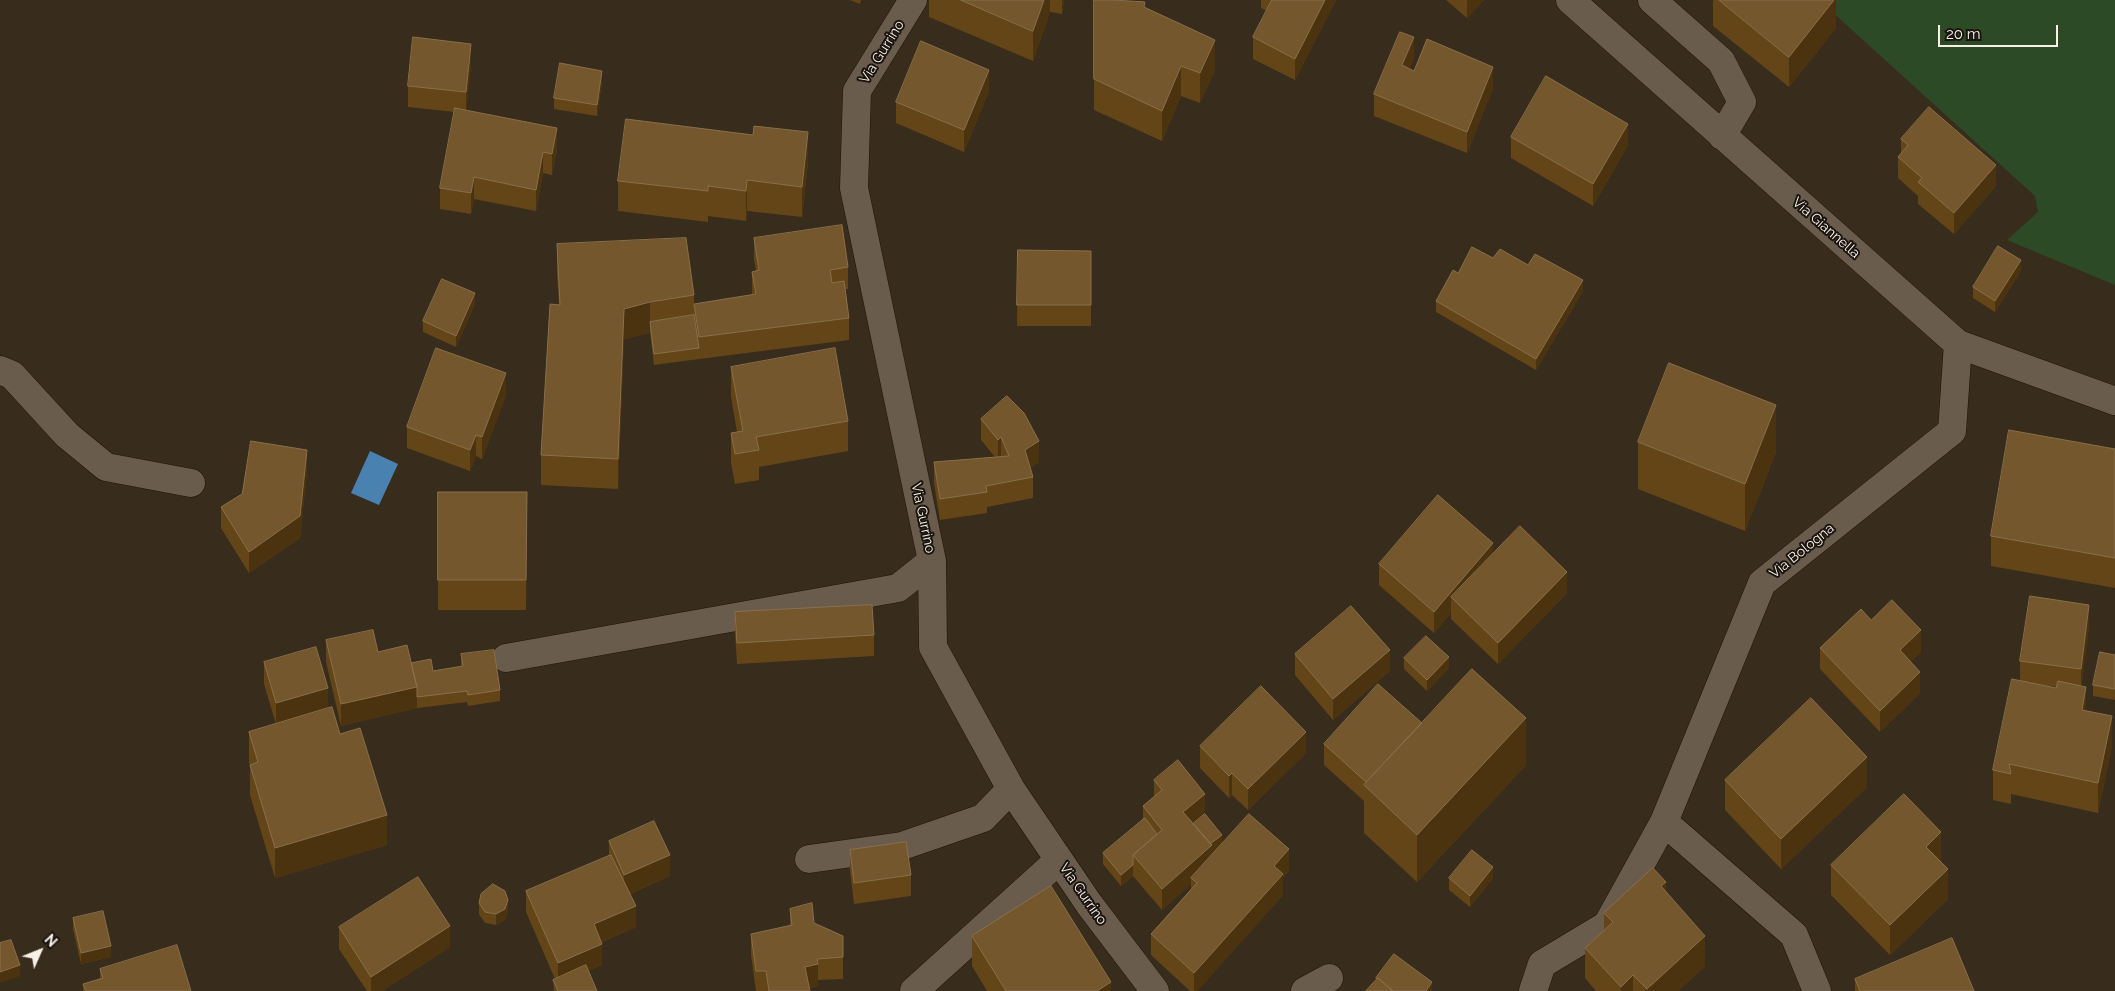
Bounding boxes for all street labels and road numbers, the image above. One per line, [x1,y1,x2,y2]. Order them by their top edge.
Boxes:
street label: Via Gurrino [856,17,908,87]
street label: Via Giannella [1789,194,1863,262]
street label: Via Gurrino [907,481,939,555]
street label: Via Bologna [1766,520,1838,582]
street label: Via Gurrino [1056,860,1110,928]

